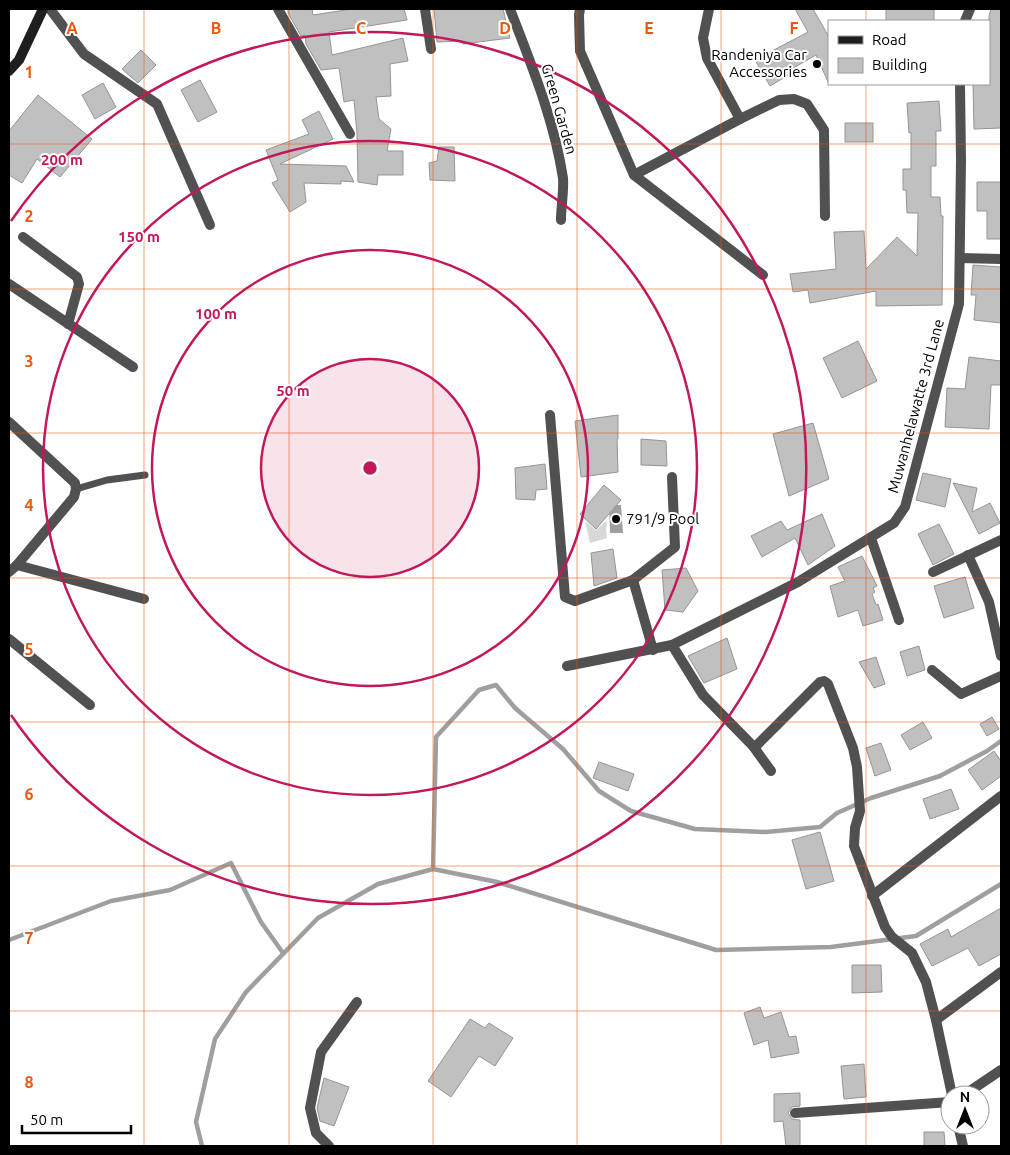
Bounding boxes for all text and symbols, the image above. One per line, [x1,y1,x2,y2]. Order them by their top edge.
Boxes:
text: A [66,19,78,37]
text: B [211,19,221,37]
text: C [356,19,366,37]
text: D [499,19,511,37]
text: E [644,19,654,37]
text: F [790,19,799,37]
legend [828,20,990,85]
text: Road [872,31,907,48]
place label: Randeniya Car Accessories [711,46,807,80]
text: Building [872,56,927,73]
marker: Randeniya Car Accessories [811,58,823,70]
street label: Green Garden [538,62,580,156]
text: 1 [24,63,34,81]
text: 200 m [41,151,83,168]
text: 2 [24,207,34,225]
text: 150 m [118,228,160,245]
text: 100 m [195,305,237,322]
street label: Muwanhelawatte 3rd Lane [884,317,947,495]
text: 3 [24,352,34,370]
text: 50 m [276,382,310,399]
centre of rings [361,459,379,477]
text: 4 [24,496,34,514]
place label: 791/9 Pool [626,510,699,527]
marker: 791/9 Pool [610,513,622,525]
text: 5 [24,640,34,658]
text: 6 [24,785,34,803]
text: 7 [24,929,34,947]
text: 8 [24,1073,34,1091]
north arrow [940,1085,990,1135]
text: N [960,1089,970,1105]
scale bar [22,1102,131,1134]
text: 50 m [30,1111,63,1128]

